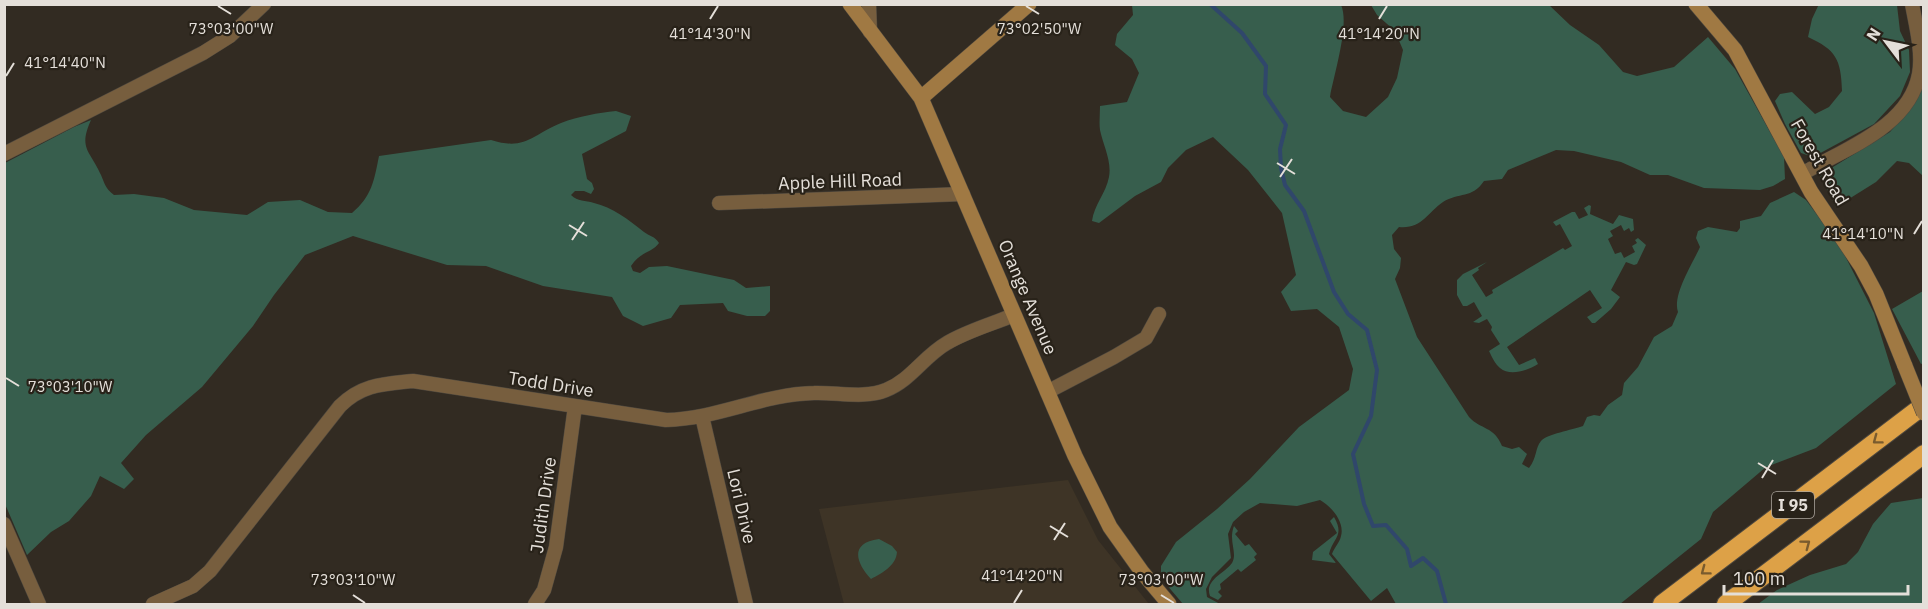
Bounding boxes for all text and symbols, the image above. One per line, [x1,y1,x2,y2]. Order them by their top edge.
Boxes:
north arrow [1856,12,1916,72]
text: 73°03'00"W [189,19,274,38]
text: 73°02'50"W [997,19,1082,38]
text: 41°14'30"N [669,24,751,43]
text: 41°14'20"N [1338,24,1420,43]
text: N [1862,24,1885,44]
text: 41°14'40"N [24,53,106,72]
street label: Forest Road [1786,114,1854,210]
street label: Apple Hill Road [778,167,902,195]
text: 41°14'10"N [1822,224,1904,243]
street label: Orange Avenue [993,236,1063,358]
street label: Todd Drive [507,366,595,402]
text: 73°03'10"W [28,377,113,396]
one-way arrow [1873,433,1884,444]
street label: Judith Drive [525,455,561,555]
street label: Lori Drive [722,466,762,546]
road number: I 95 [1772,492,1814,518]
one-way arrow [1799,540,1810,551]
scale bar [1724,558,1908,596]
one-way arrow [1701,564,1712,575]
text: 41°14'20"N [981,566,1063,585]
text: 100 m [1733,567,1785,590]
text: 73°03'10"W [311,570,396,589]
text: 73°03'00"W [1119,570,1204,589]

